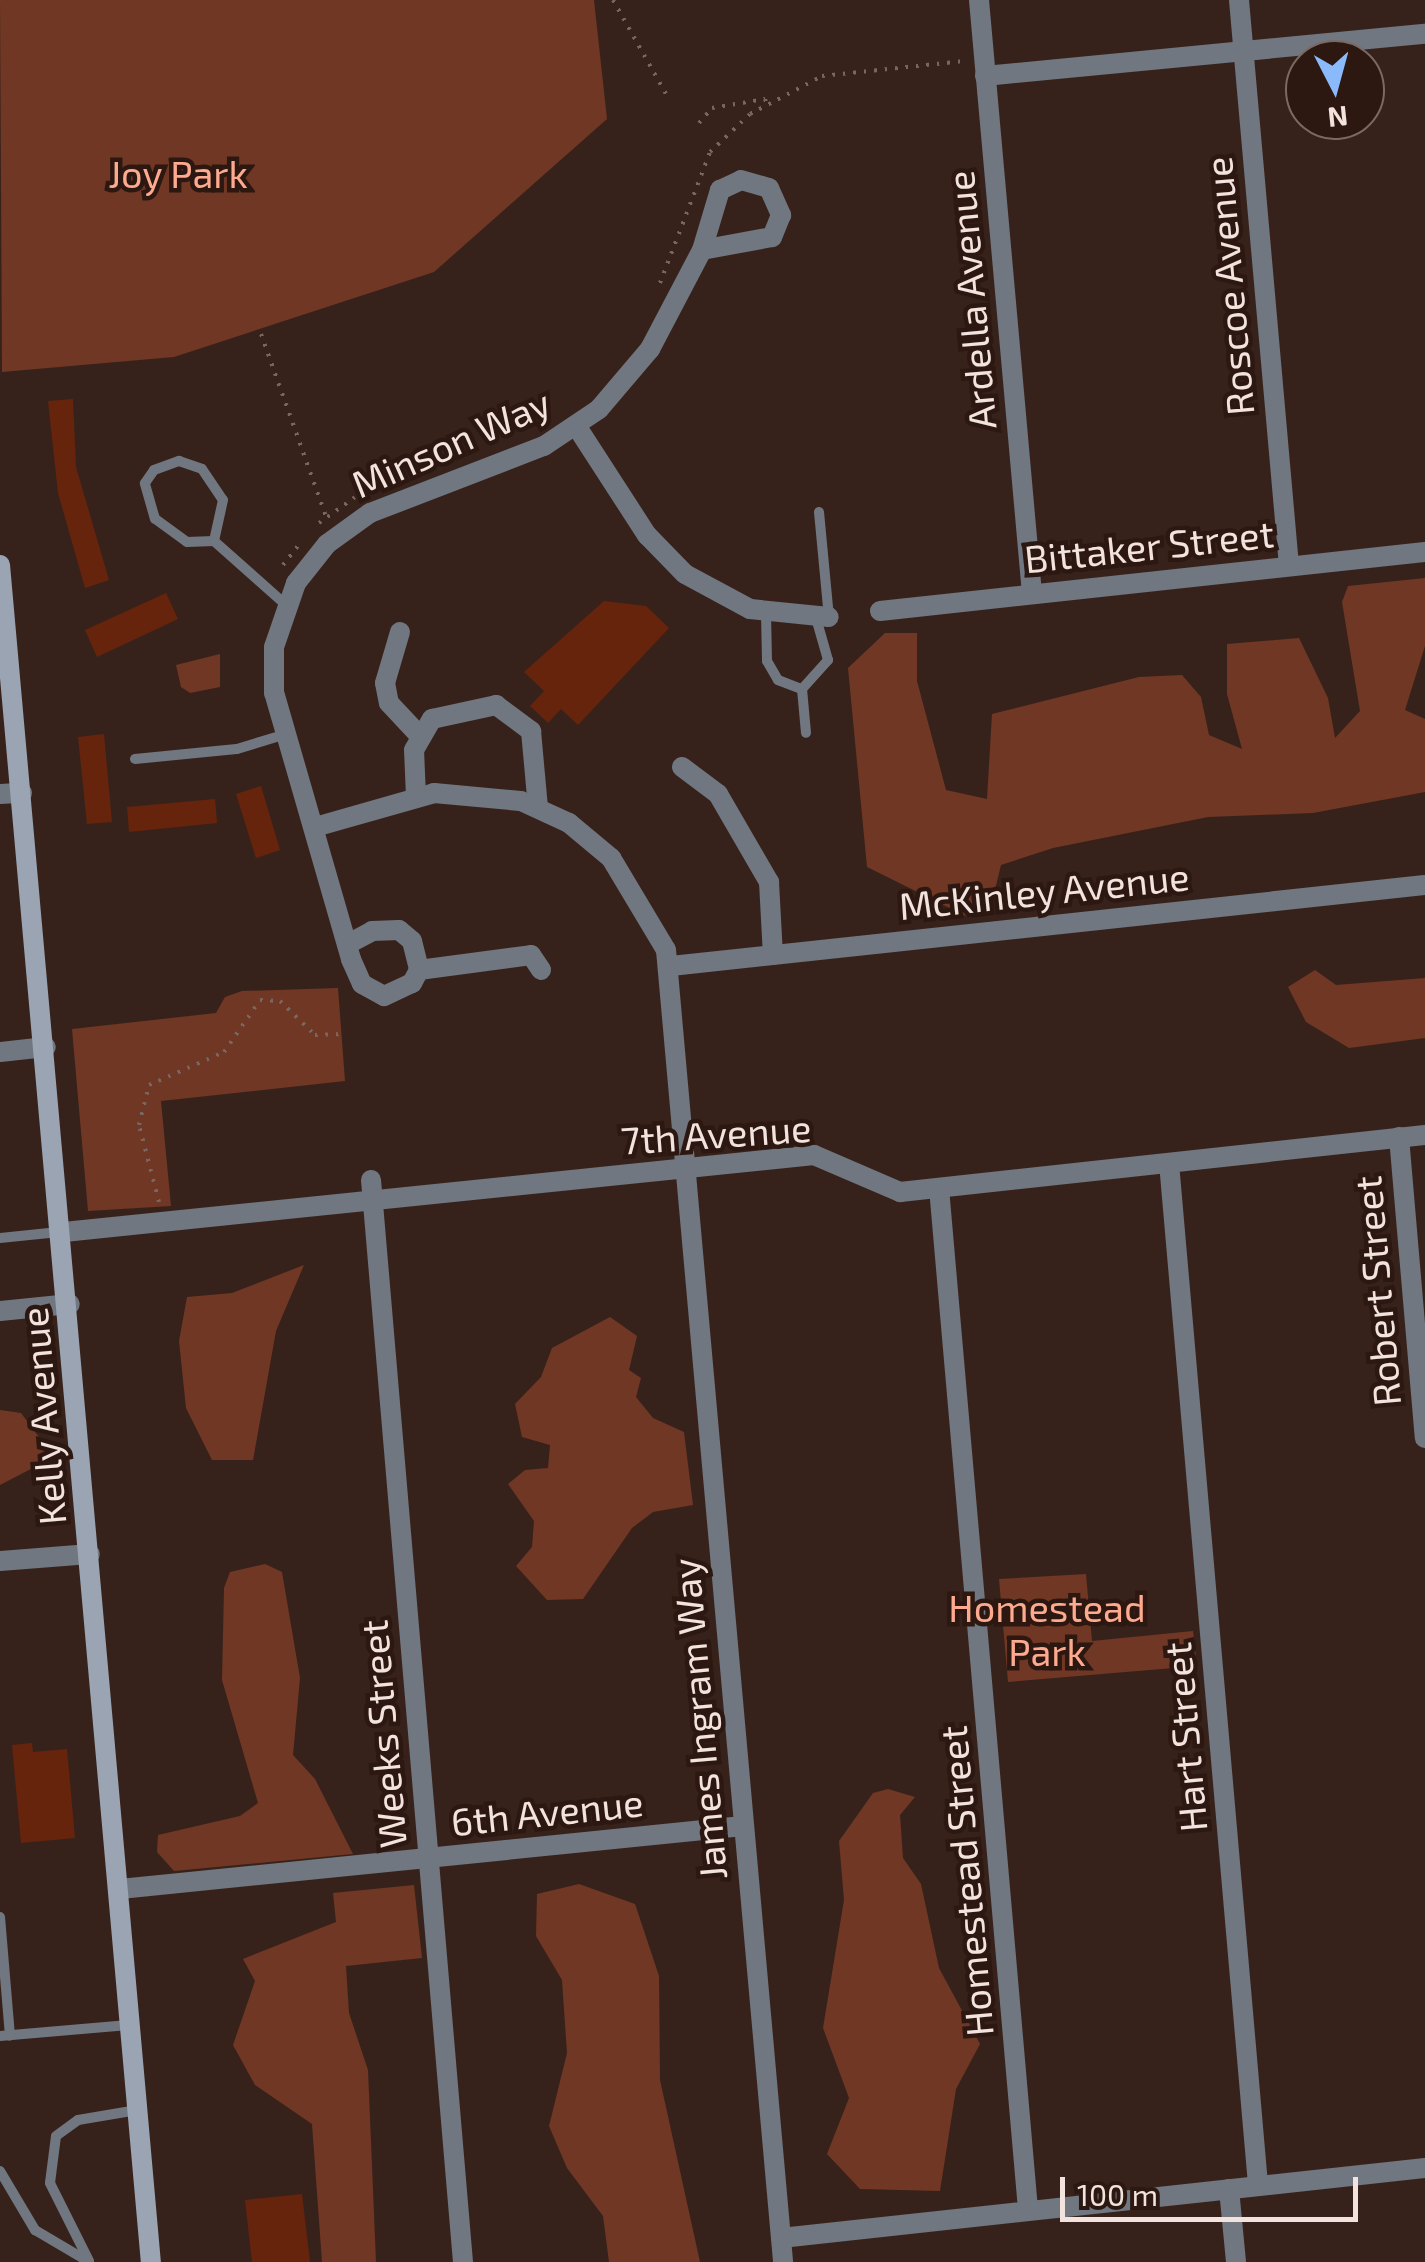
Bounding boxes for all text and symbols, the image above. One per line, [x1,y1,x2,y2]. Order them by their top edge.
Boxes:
north arrow [1285,40,1385,140]
text: N [1326,100,1350,136]
park label: Joy Park [108,151,248,197]
street label: Roscoe Avenue [1195,154,1263,418]
street label: Ardella Avenue [937,169,1005,431]
street label: Minson Way [345,379,557,507]
street label: Bittaker Street [1022,510,1276,582]
street label: McKinley Avenue [896,853,1192,929]
street label: 7th Avenue [619,1105,813,1163]
street label: Robert Street [1344,1174,1410,1408]
street label: Kelly Avenue [11,1304,75,1528]
street label: James Ingram Way [662,1556,736,1882]
park label: Homestead Park [948,1585,1146,1675]
street label: Weeks Street [350,1618,416,1850]
street label: Hart Street [1154,1640,1216,1834]
street label: Homestead Street [930,1724,1002,2038]
street label: 6th Avenue [448,1779,646,1845]
scale bar [1065,2157,1362,2219]
text: 100 m [1077,2176,1158,2212]

